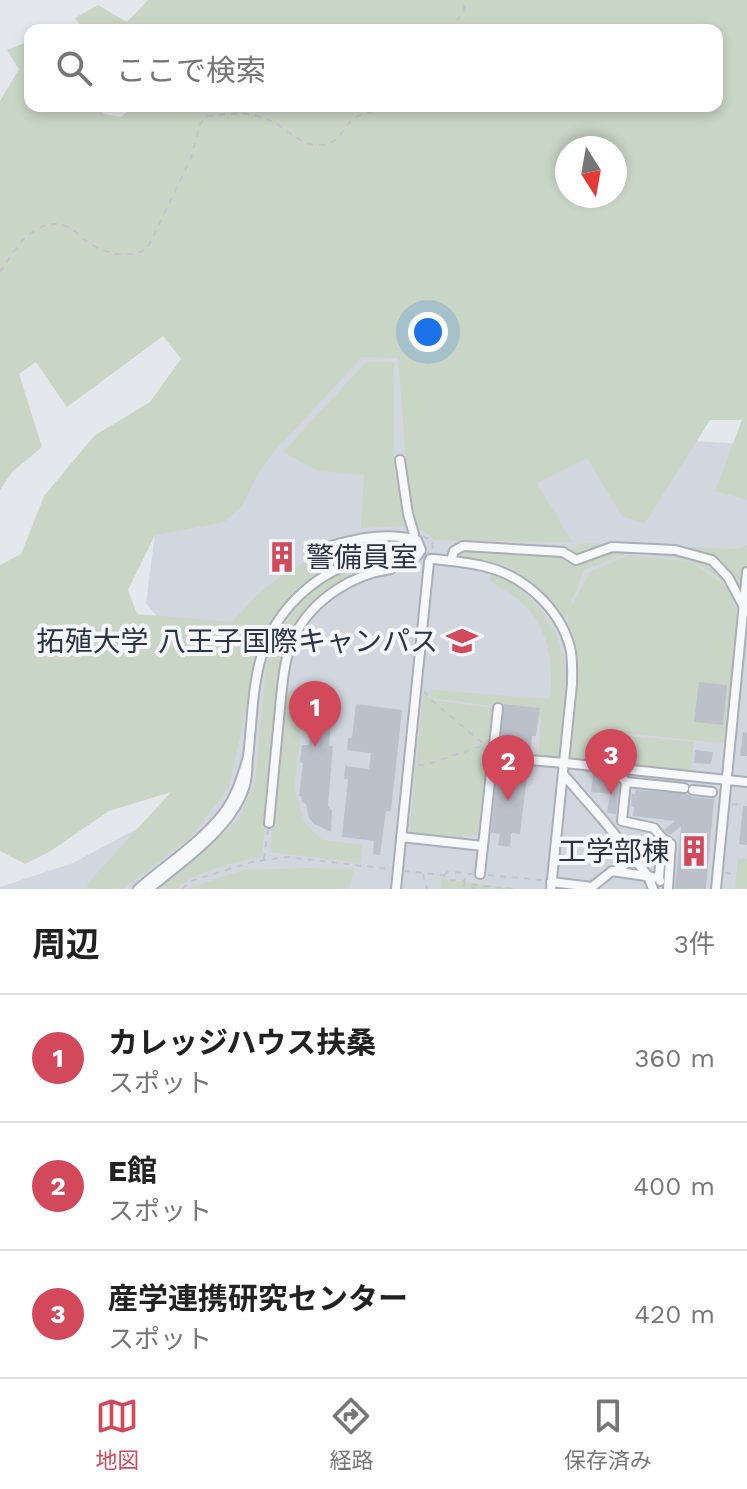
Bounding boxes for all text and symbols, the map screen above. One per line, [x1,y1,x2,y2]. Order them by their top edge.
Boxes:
search box [24,24,723,112]
icon: search [52,46,96,90]
text: ここで検索 [116,53,266,88]
north arrow [555,136,627,208]
your location [408,312,448,352]
building icon: 警備員室 [265,540,299,574]
place label: 警備員室 [306,541,418,574]
school or university icon: 拓殖大学 八王子国際キャンパス [445,624,479,658]
place label: 拓殖大学 八王子国際キャンパス [36,625,438,658]
pin: 1 [289,681,341,747]
pin: 3 [585,729,637,795]
pin: 2 [482,735,534,801]
building icon: 工学部棟 [677,834,711,868]
place label: 工学部棟 [558,835,670,868]
text: 周辺 [32,924,100,964]
text: 3件 [674,929,715,959]
text: カレッジハウス扶桑 [108,1025,376,1060]
text: 1 [52,1043,64,1073]
text: 360 m [634,1043,715,1073]
text: スポット [108,1068,212,1098]
text: E館 [108,1153,157,1188]
text: 2 [50,1171,66,1201]
text: 400 m [633,1171,715,1201]
text: スポット [108,1196,212,1226]
text: 産学連携研究センター [108,1281,408,1316]
text: 3 [50,1299,66,1329]
text: 420 m [634,1299,715,1329]
text: スポット [108,1324,212,1354]
tab: 地図 [95,1394,139,1474]
tab: 経路 [329,1394,374,1474]
tab: 保存済み [564,1394,652,1474]

